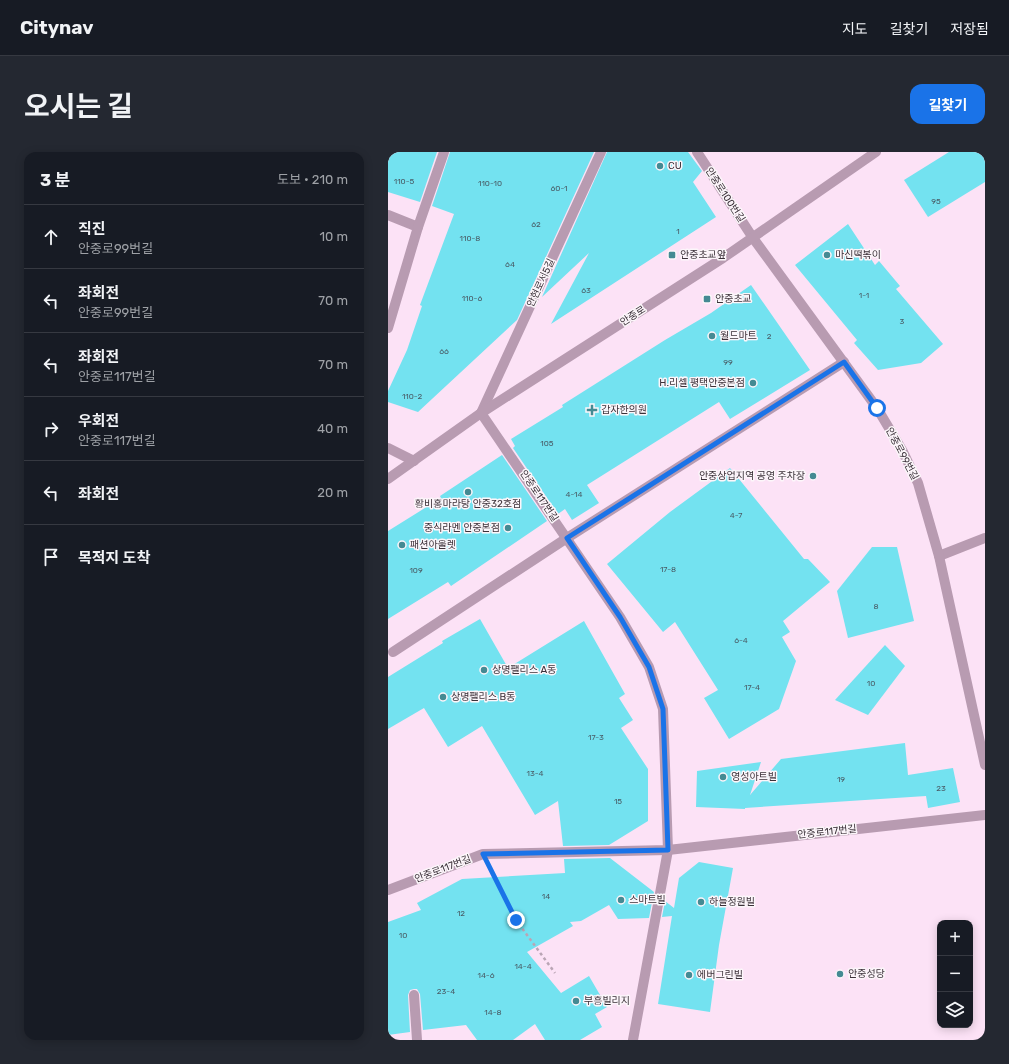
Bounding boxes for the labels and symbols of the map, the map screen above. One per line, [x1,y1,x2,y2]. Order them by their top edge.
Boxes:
place label: CU [668,160,682,172]
marker: CU [655,161,665,171]
street label: 안중로100번길 [703,165,747,225]
house number: 110-5 [394,177,414,186]
house number: 110-10 [478,179,502,188]
house number: 60-1 [551,184,567,193]
house number: 95 [931,197,941,206]
house number: 62 [531,220,541,229]
house number: 1 [676,227,680,236]
house number: 110-8 [460,234,480,243]
place label: 안중초교앞 [680,249,726,261]
place label: 마신떡볶이 [835,249,881,261]
marker: 안중초교앞 [667,250,677,260]
marker: 마신떡볶이 [822,250,832,260]
street label: 안현로서5길 [525,257,557,309]
house number: 64 [505,260,515,269]
house number: 63 [581,286,591,295]
house number: 1-1 [859,291,869,300]
place label: 안중초교 [715,293,752,305]
house number: 110-6 [462,294,482,303]
marker: 안중초교 [702,294,712,304]
street label: 안중로 [618,303,648,329]
house number: 3 [900,317,905,326]
place label: 월드마트 [720,330,757,342]
marker: 월드마트 [707,331,717,341]
house number: 2 [767,332,772,341]
house number: 66 [439,347,449,356]
house number: 99 [723,358,733,367]
place label: H.리셀 평택안중본점 [659,377,745,389]
marker: H.리셀 평택안중본점 [748,378,758,388]
house number: 110-2 [402,392,422,401]
route start [868,399,886,417]
marker: 갑자한의원 [586,404,598,416]
place label: 갑자한의원 [601,404,647,416]
street label: 안중로99번길 [883,426,921,482]
house number: 105 [540,439,554,448]
street label: 안중로117번길 [517,468,561,524]
place label: 안중상업지역 공영 주차장 [699,470,805,482]
marker: 안중상업지역 공영 주차장 [808,471,818,481]
marker: 황비홍마라탕 안중32호점 [463,487,473,497]
house number: 4-14 [566,490,582,499]
place label: 황비홍마라탕 안중32호점 [415,498,521,510]
house number: 4-7 [730,511,742,520]
place label: 중식라멘 안중본점 [424,522,500,534]
marker: 중식라멘 안중본점 [503,523,513,533]
place label: 패션아울렛 [410,539,456,551]
marker: 패션아울렛 [397,540,407,550]
house number: 17-8 [660,565,676,574]
house number: 109 [409,566,423,575]
house number: 8 [873,602,879,611]
house number: 6-4 [734,636,748,645]
place label: 상명팰리스 A동 [492,664,556,676]
marker: 상명팰리스 A동 [479,665,489,675]
house number: 10 [867,679,875,688]
house number: 17-4 [744,683,760,692]
place label: 상명팰리스 B동 [451,691,515,703]
marker: 상명팰리스 B동 [438,692,448,702]
house number: 17-3 [588,733,604,742]
house number: 13-4 [526,769,544,778]
place label: 영성아트빌 [731,771,777,783]
marker: 영성아트빌 [718,772,728,782]
house number: 19 [837,775,845,784]
house number: 23 [936,784,946,793]
house number: 15 [614,797,622,806]
street label: 안중로117번길 [797,823,857,841]
street label: 안중로117번길 [413,853,473,885]
house number: 14 [542,892,550,901]
place label: 스마트빌 [629,894,666,906]
marker: 스마트빌 [616,895,626,905]
place label: 하늘정원빌 [709,896,755,908]
marker: 하늘정원빌 [696,897,706,907]
house number: 12 [457,909,465,918]
route end [507,911,525,929]
house number: 10 [399,931,407,940]
house number: 14-4 [514,962,532,971]
place label: 안중성당 [848,968,885,980]
place label: 에버그린빌 [697,969,743,981]
marker: 안중성당 [835,969,845,979]
marker: 에버그린빌 [684,970,694,980]
house number: 14-6 [477,971,495,980]
house number: 23-4 [437,987,455,996]
place label: 부흥빌리지 [584,995,630,1007]
marker: 부흥빌리지 [571,996,581,1006]
house number: 14-8 [484,1008,502,1017]

